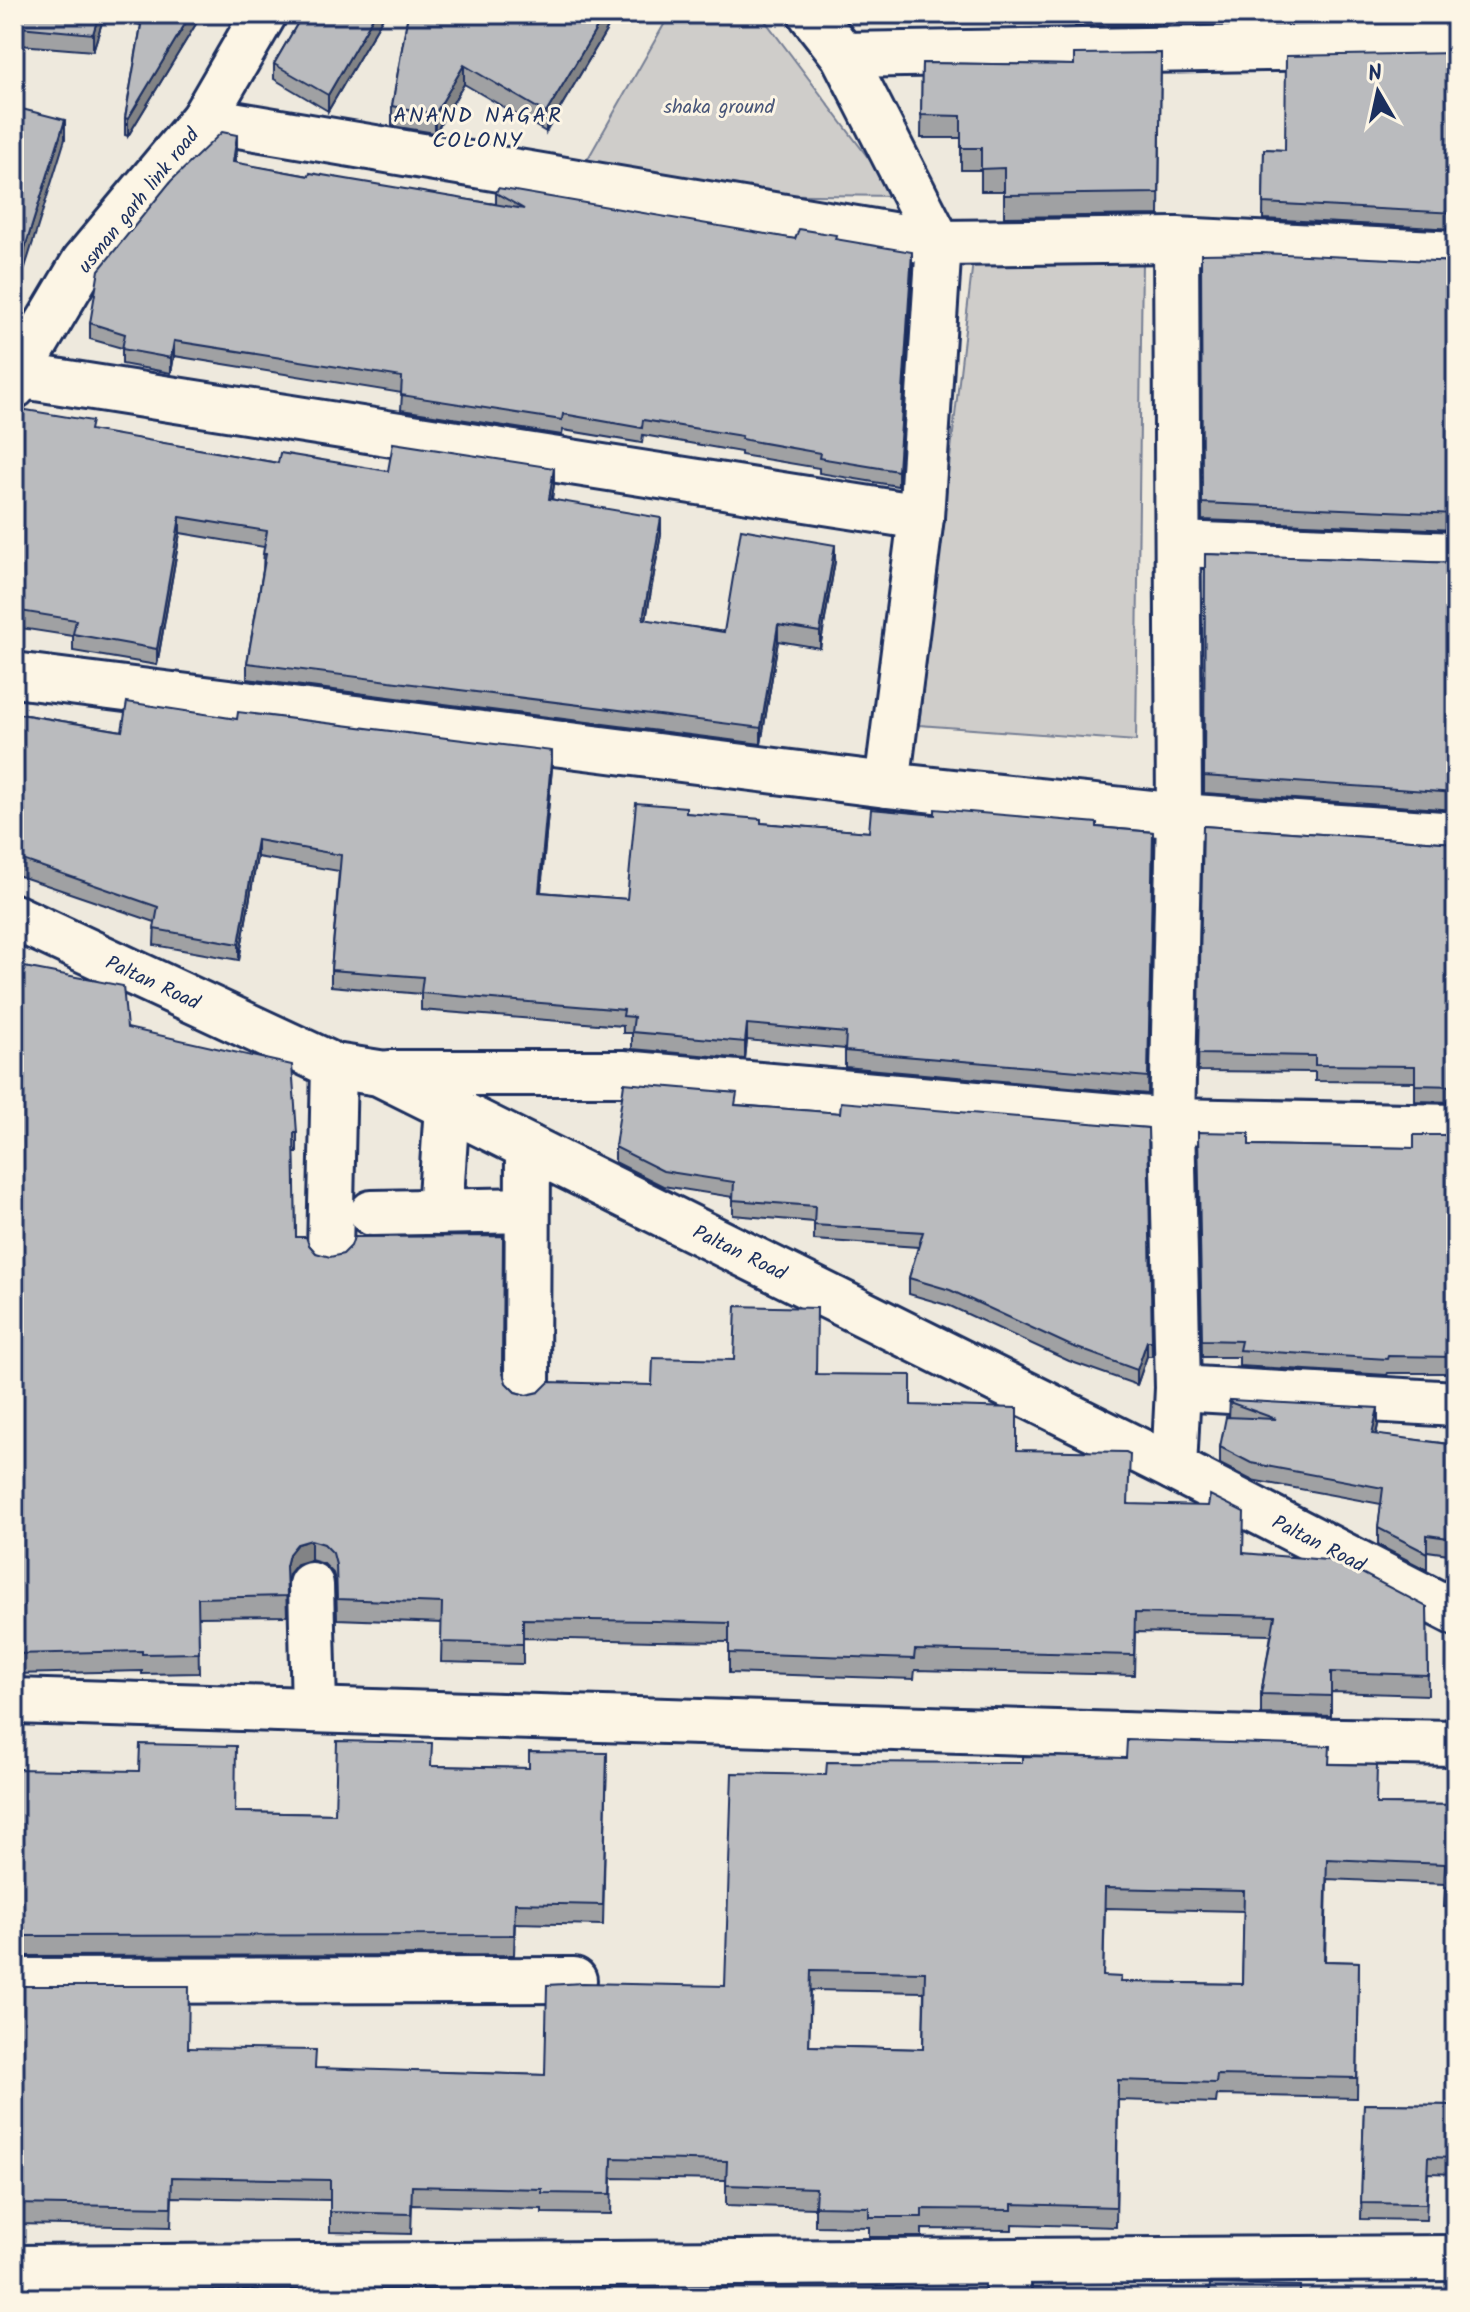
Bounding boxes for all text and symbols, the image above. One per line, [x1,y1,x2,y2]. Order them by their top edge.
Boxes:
north arrow [1338,52,1418,132]
text: N [1366,56,1385,93]
park label: shaka ground [664,92,775,124]
district label: ANAND NAGAR COLONY [393,99,563,159]
street label: usman garh link road [71,121,209,281]
street label: Paltan Road [100,948,206,1020]
street label: Paltan Road [687,1217,792,1291]
street label: Paltan Road [1266,1508,1371,1582]

